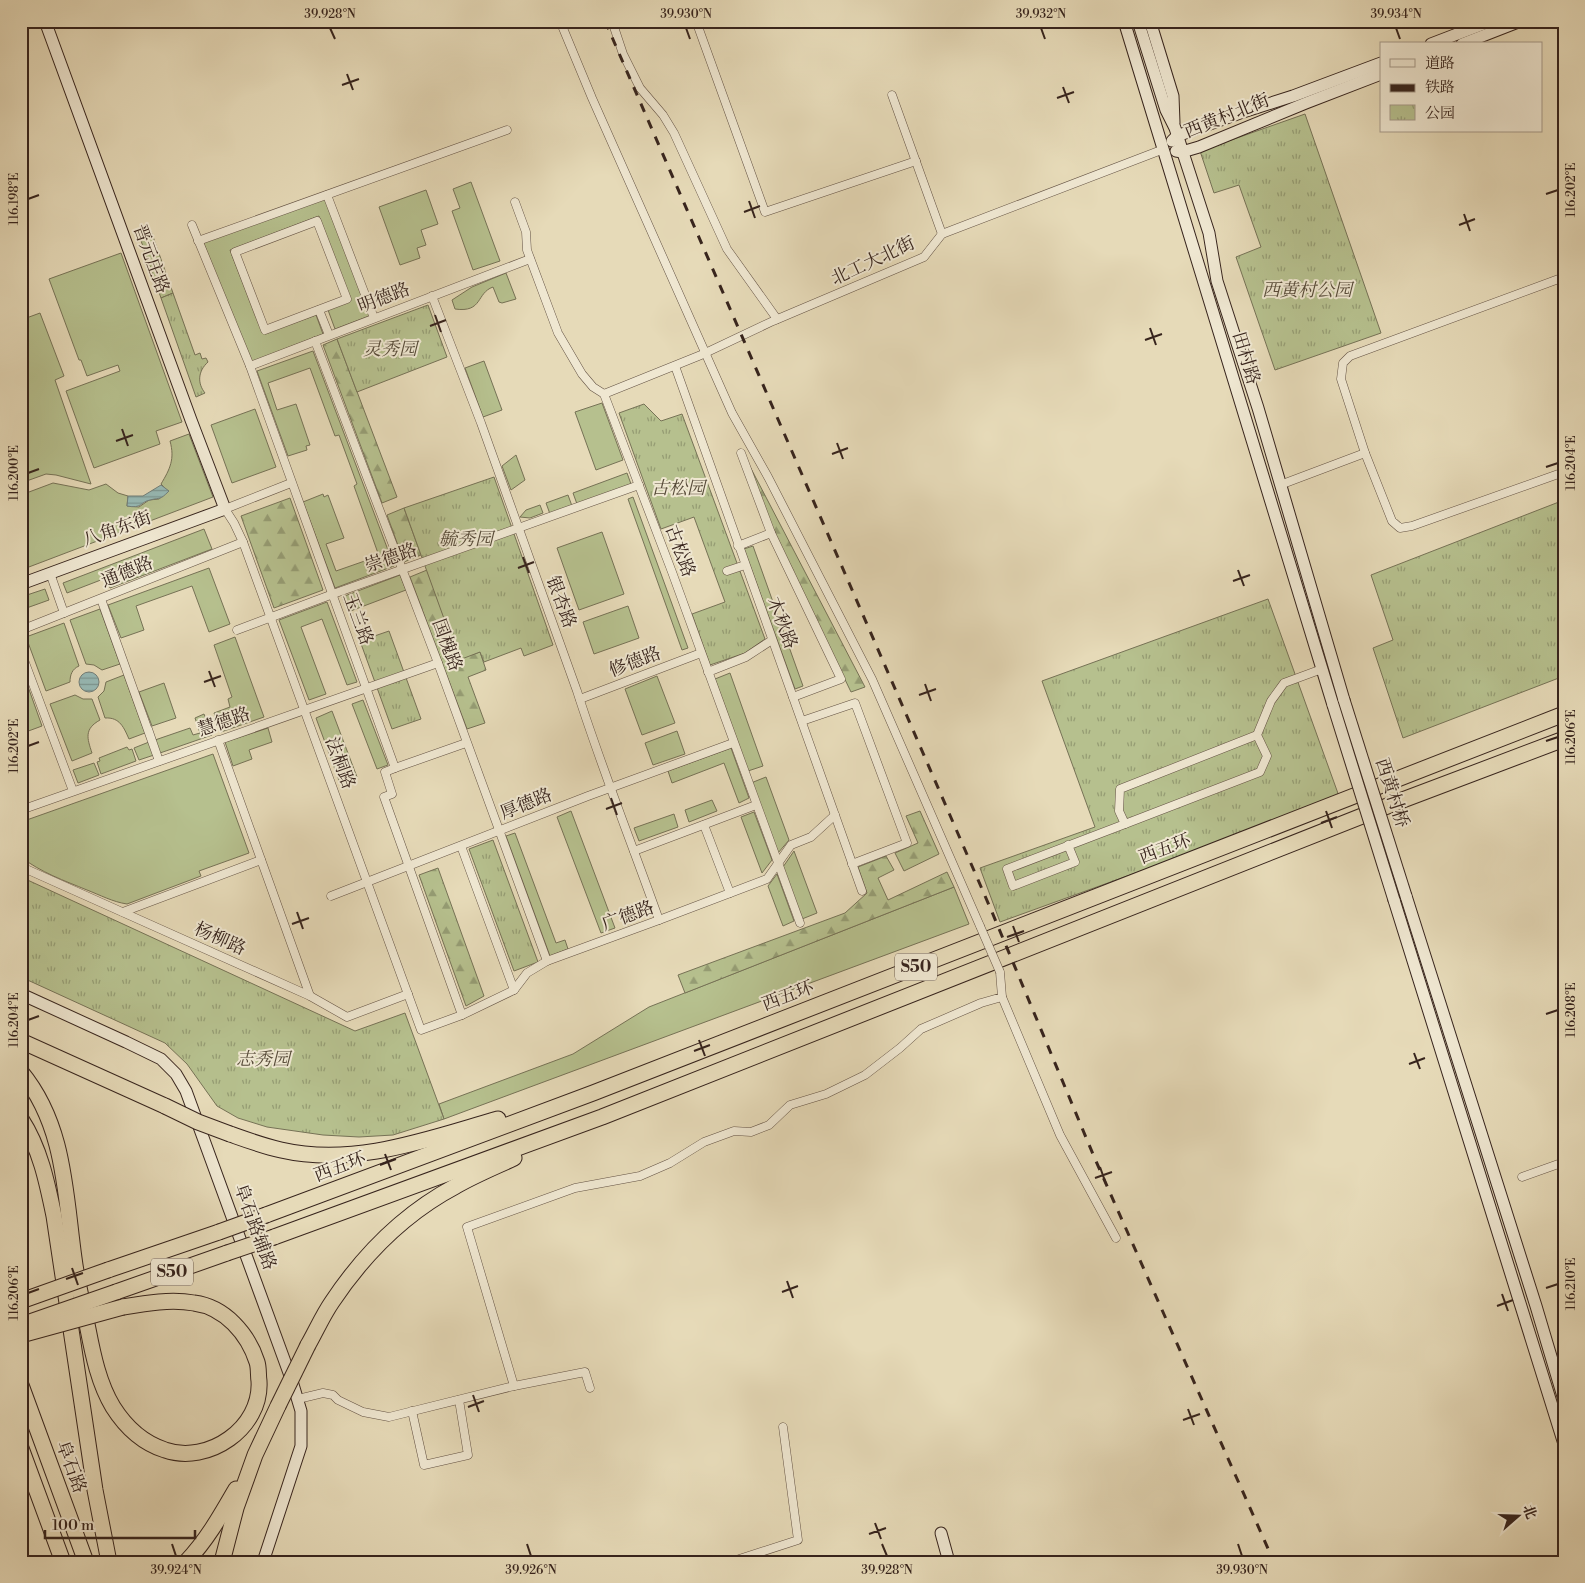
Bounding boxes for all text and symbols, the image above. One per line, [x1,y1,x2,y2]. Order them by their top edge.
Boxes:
text: 39.928°N [304,7,356,22]
text: 39.930°N [660,7,712,22]
text: 39.932°N [1016,7,1066,22]
text: 39.934°N [1370,7,1422,22]
legend [1380,42,1542,132]
text: 道路 [1425,54,1455,73]
text: 铁路 [1425,78,1455,97]
street label: 西黄村北街 [1181,88,1273,144]
text: 公园 [1425,104,1455,123]
text: 116.202°E [1564,163,1579,217]
text: 116.198°E [7,173,22,225]
street label: 晋元庄路 [128,221,174,297]
street label: 北工大北街 [827,232,919,290]
street label: 明德路 [355,278,413,318]
park label: 西黄村公园 [1262,279,1355,302]
street label: 田村路 [1227,329,1265,387]
park label: 灵秀园 [363,338,420,361]
text: 116.204°E [1564,436,1579,490]
text: 116.200°E [7,445,22,501]
park label: 古松园 [651,477,708,500]
street label: 八角东街 [79,506,155,552]
street label: 古松路 [660,522,700,580]
park label: 毓秀园 [439,528,496,551]
street label: 崇德路 [362,538,420,578]
street label: 通德路 [98,551,156,593]
street label: 银杏路 [541,573,581,631]
street label: 玉兰路 [338,590,378,648]
street label: 木秋路 [762,594,802,652]
street label: 国槐路 [427,616,467,674]
street label: 修德路 [606,642,664,682]
street label: 慧德路 [195,702,253,742]
text: 116.206°E [1564,710,1579,765]
text: 116.202°E [7,719,22,773]
street label: 法桐路 [320,734,360,792]
street label: 西黄村桥 [1370,755,1414,831]
street label: 厚德路 [497,783,555,825]
street label: 西五环 [1136,829,1194,869]
street label: 广德路 [599,896,657,936]
street label: 杨柳路 [191,918,249,960]
road number: S50 [895,954,937,980]
street label: 西五环 [759,976,817,1016]
text: 116.208°E [1564,982,1579,1038]
text: 116.204°E [7,993,22,1047]
park label: 志秀园 [236,1048,293,1071]
street label: 西五环 [311,1147,369,1187]
street label: 阜石路辅路 [229,1181,281,1273]
road number: S50 [151,1258,193,1286]
text: 116.210°E [1564,1258,1579,1310]
text: 116.206°E [7,1266,22,1321]
street label: 阜石路 [51,1438,91,1496]
north arrow [1492,1490,1542,1540]
text: 北 [1518,1502,1540,1522]
scale bar [45,1508,195,1540]
text: 100 m [52,1516,94,1535]
text: 39.924°N [150,1563,202,1578]
text: 39.926°N [505,1563,557,1578]
text: 39.928°N [861,1563,913,1578]
text: 39.930°N [1216,1563,1268,1578]

